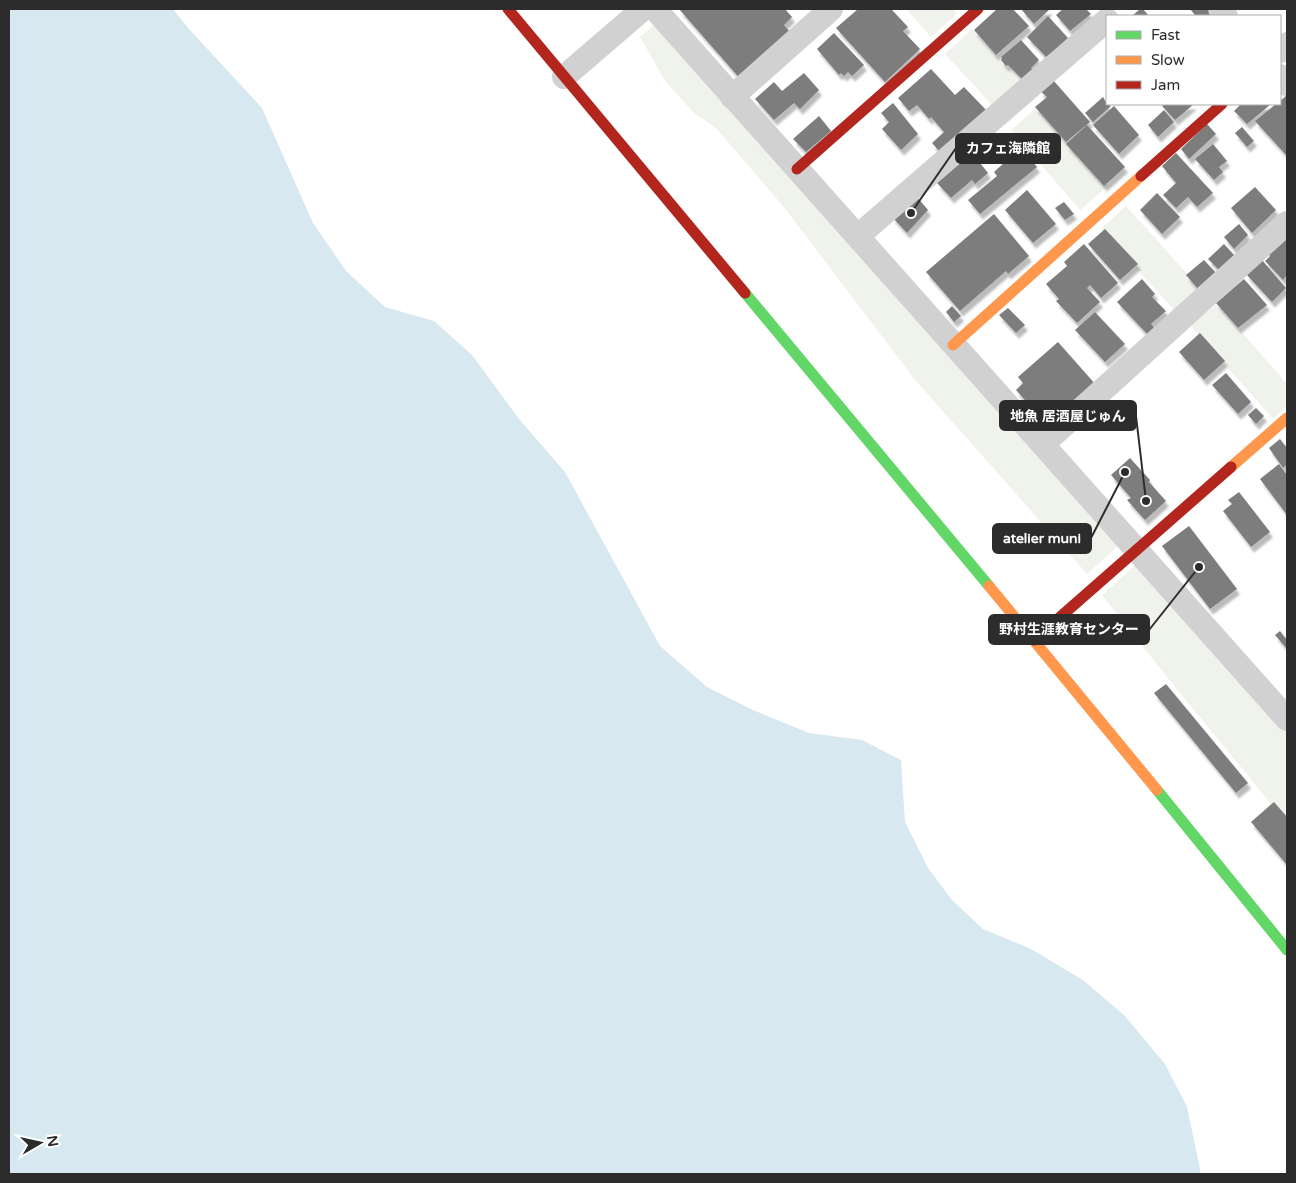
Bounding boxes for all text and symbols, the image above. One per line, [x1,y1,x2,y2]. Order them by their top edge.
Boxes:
legend [1106,15,1281,105]
text: Fast [1151,26,1181,44]
text: Slow [1151,51,1185,69]
text: Jam [1151,76,1180,94]
callout: カフェ海隣館 [956,134,1060,163]
text: カフェ海隣館 [966,140,1050,157]
callout: 地魚 居酒屋じゅん [1000,401,1136,430]
text: 地魚 居酒屋じゅん [1010,408,1126,425]
callout: atelier muni [993,524,1091,553]
text: atelier muni [1003,530,1081,547]
callout: 野村生涯教育センター [989,615,1149,644]
text: 野村生涯教育センター [999,621,1139,638]
north arrow [15,1118,65,1168]
text: N [43,1134,62,1148]

